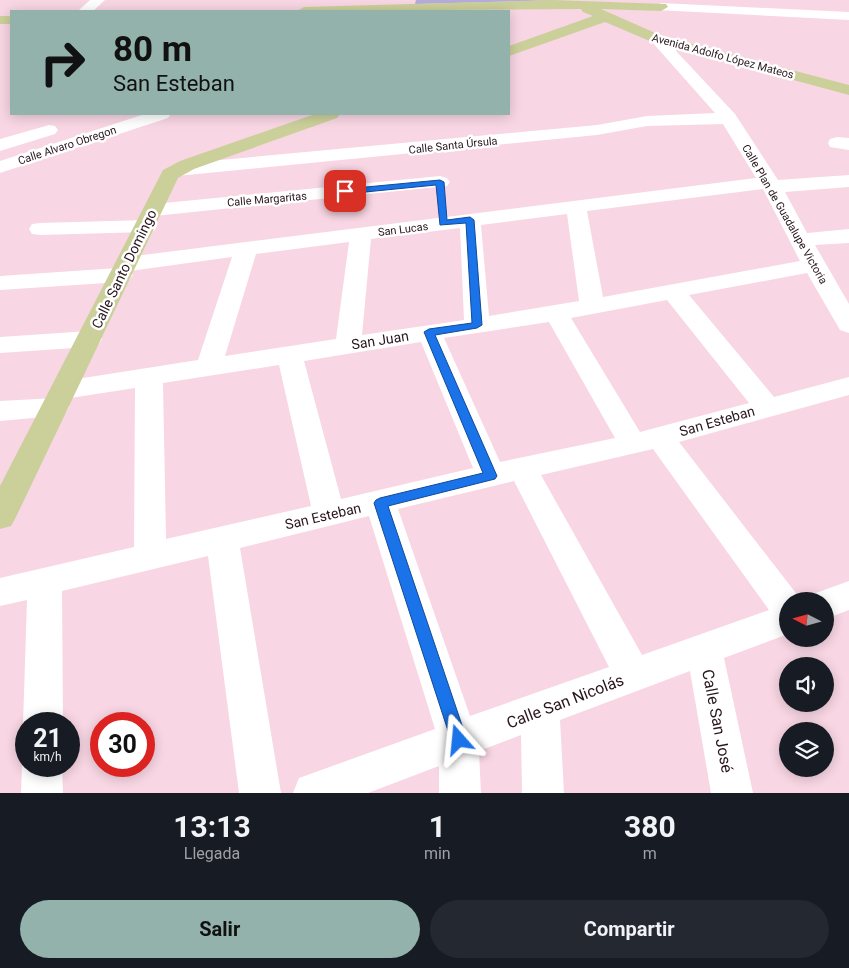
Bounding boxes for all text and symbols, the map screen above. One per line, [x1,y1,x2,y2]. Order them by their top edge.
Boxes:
text: 80 m [113,29,192,70]
icon: right [30,30,95,95]
street label: Avenida Adolfo López Mateos [651,31,795,82]
text: San Esteban [113,71,235,96]
street label: Calle Alvaro Obregon [16,123,118,167]
street label: Calle Santa Úrsula [408,134,498,157]
street label: Calle Plan de Guadalupe Victoria [739,142,830,286]
pin [324,170,366,212]
icon: arrive [331,177,359,205]
street label: Calle Margaritas [227,190,308,209]
street label: Calle Santo Domingo [88,207,160,331]
street label: San Lucas [377,220,429,239]
street label: San Juan [350,328,410,352]
street label: San Esteban [678,403,756,439]
street label: San Esteban [283,499,363,533]
north arrow [779,592,834,648]
map controls [779,592,834,777]
button: sound [779,657,834,712]
street label: Calle San José [698,668,737,774]
street label: Calle San Nicolás [504,670,626,733]
speed limit sign: 30 [90,712,155,777]
position arrow [432,713,484,765]
button: layers [779,722,834,777]
text: 21 [33,724,62,753]
text: km/h [33,750,62,764]
text: 13:13 [173,809,251,844]
text: 1 [429,809,446,844]
text: 380 [624,809,676,844]
text: Llegada [184,844,240,863]
text: min [424,844,451,863]
text: m [643,844,657,863]
button: Salir [20,900,420,958]
button: Compartir [430,900,829,958]

